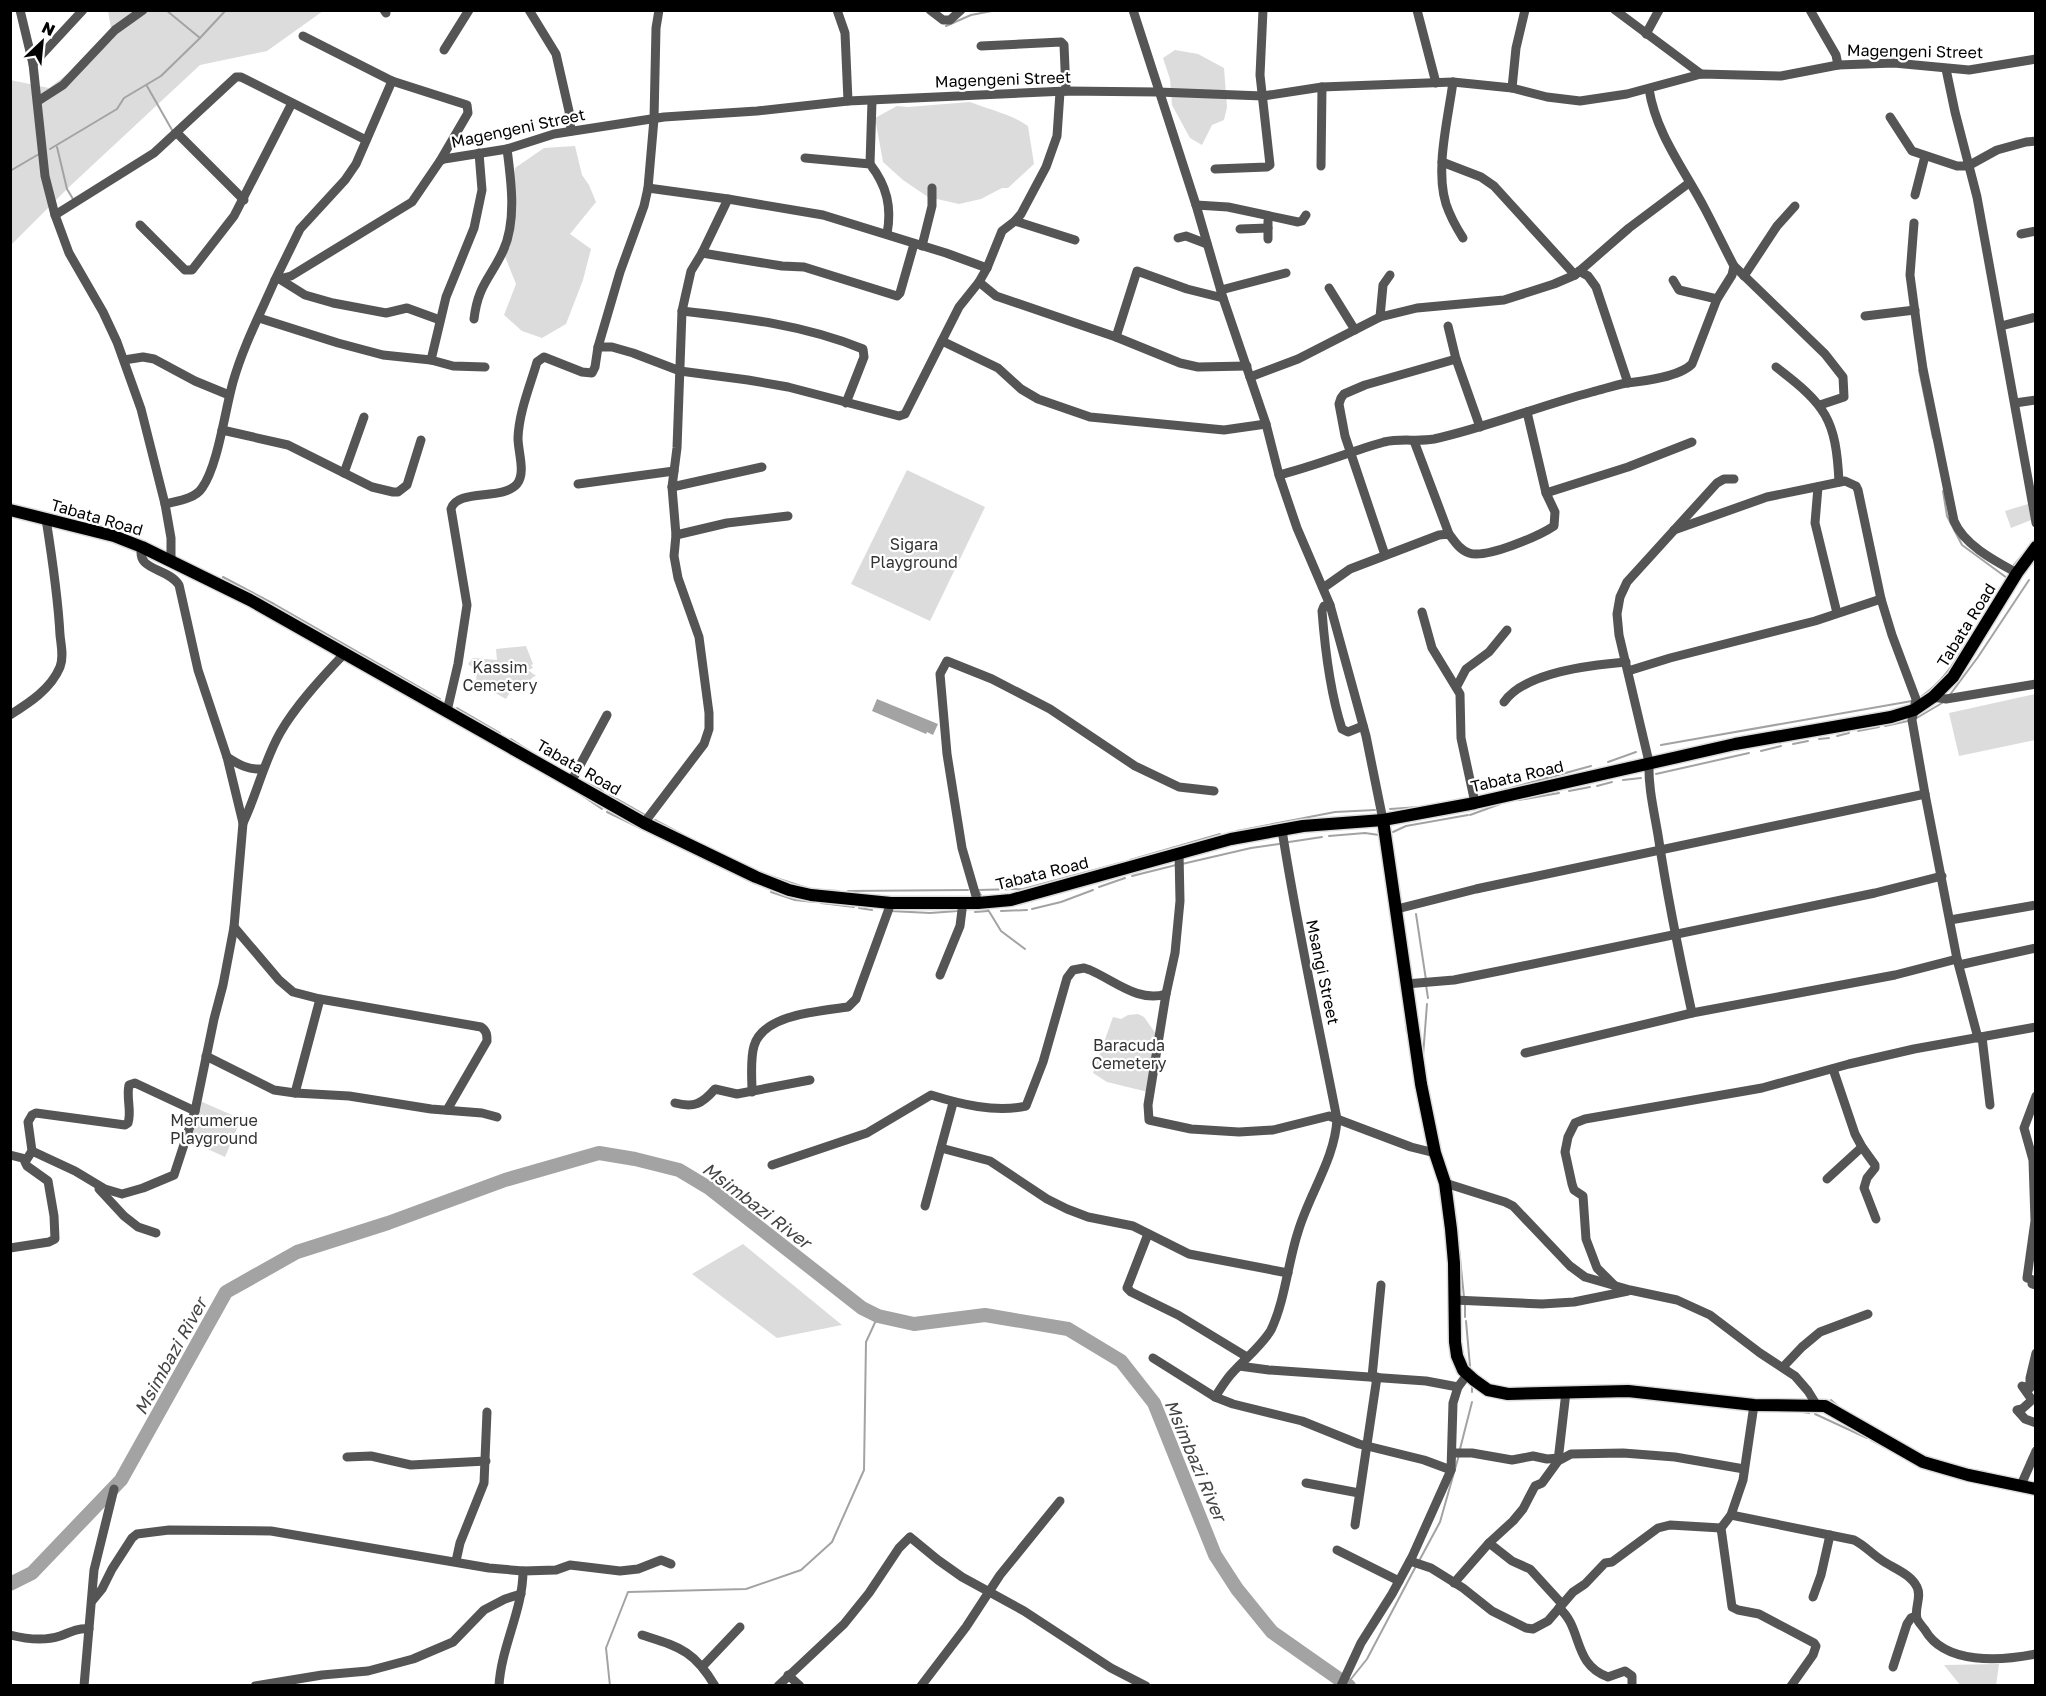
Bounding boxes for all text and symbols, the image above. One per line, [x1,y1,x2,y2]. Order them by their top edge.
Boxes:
north arrow [12,12,72,72]
text: N [39,17,58,40]
street label: Magengeni Street [1847,40,1983,62]
street label: Magengeni Street [935,67,1071,91]
street label: Magengeni Street [449,104,587,152]
street label: Tabata Road [49,494,145,540]
park label: Sigara Playground [870,534,958,572]
street label: Tabata Road [1932,579,2000,671]
park label: Kassim Cemetery [463,657,538,695]
street label: Tabata Road [533,735,625,799]
street label: Tabata Road [1469,756,1565,796]
street label: Tabata Road [994,852,1090,894]
street label: Msangi Street [1302,918,1344,1026]
park label: Baracuda Cemetery [1092,1035,1167,1073]
park label: Merumerue Playground [170,1110,258,1148]
water label: Msimbazi River [699,1157,818,1255]
water label: Msimbazi River [129,1291,213,1418]
water label: Msimbazi River [1161,1396,1233,1527]

